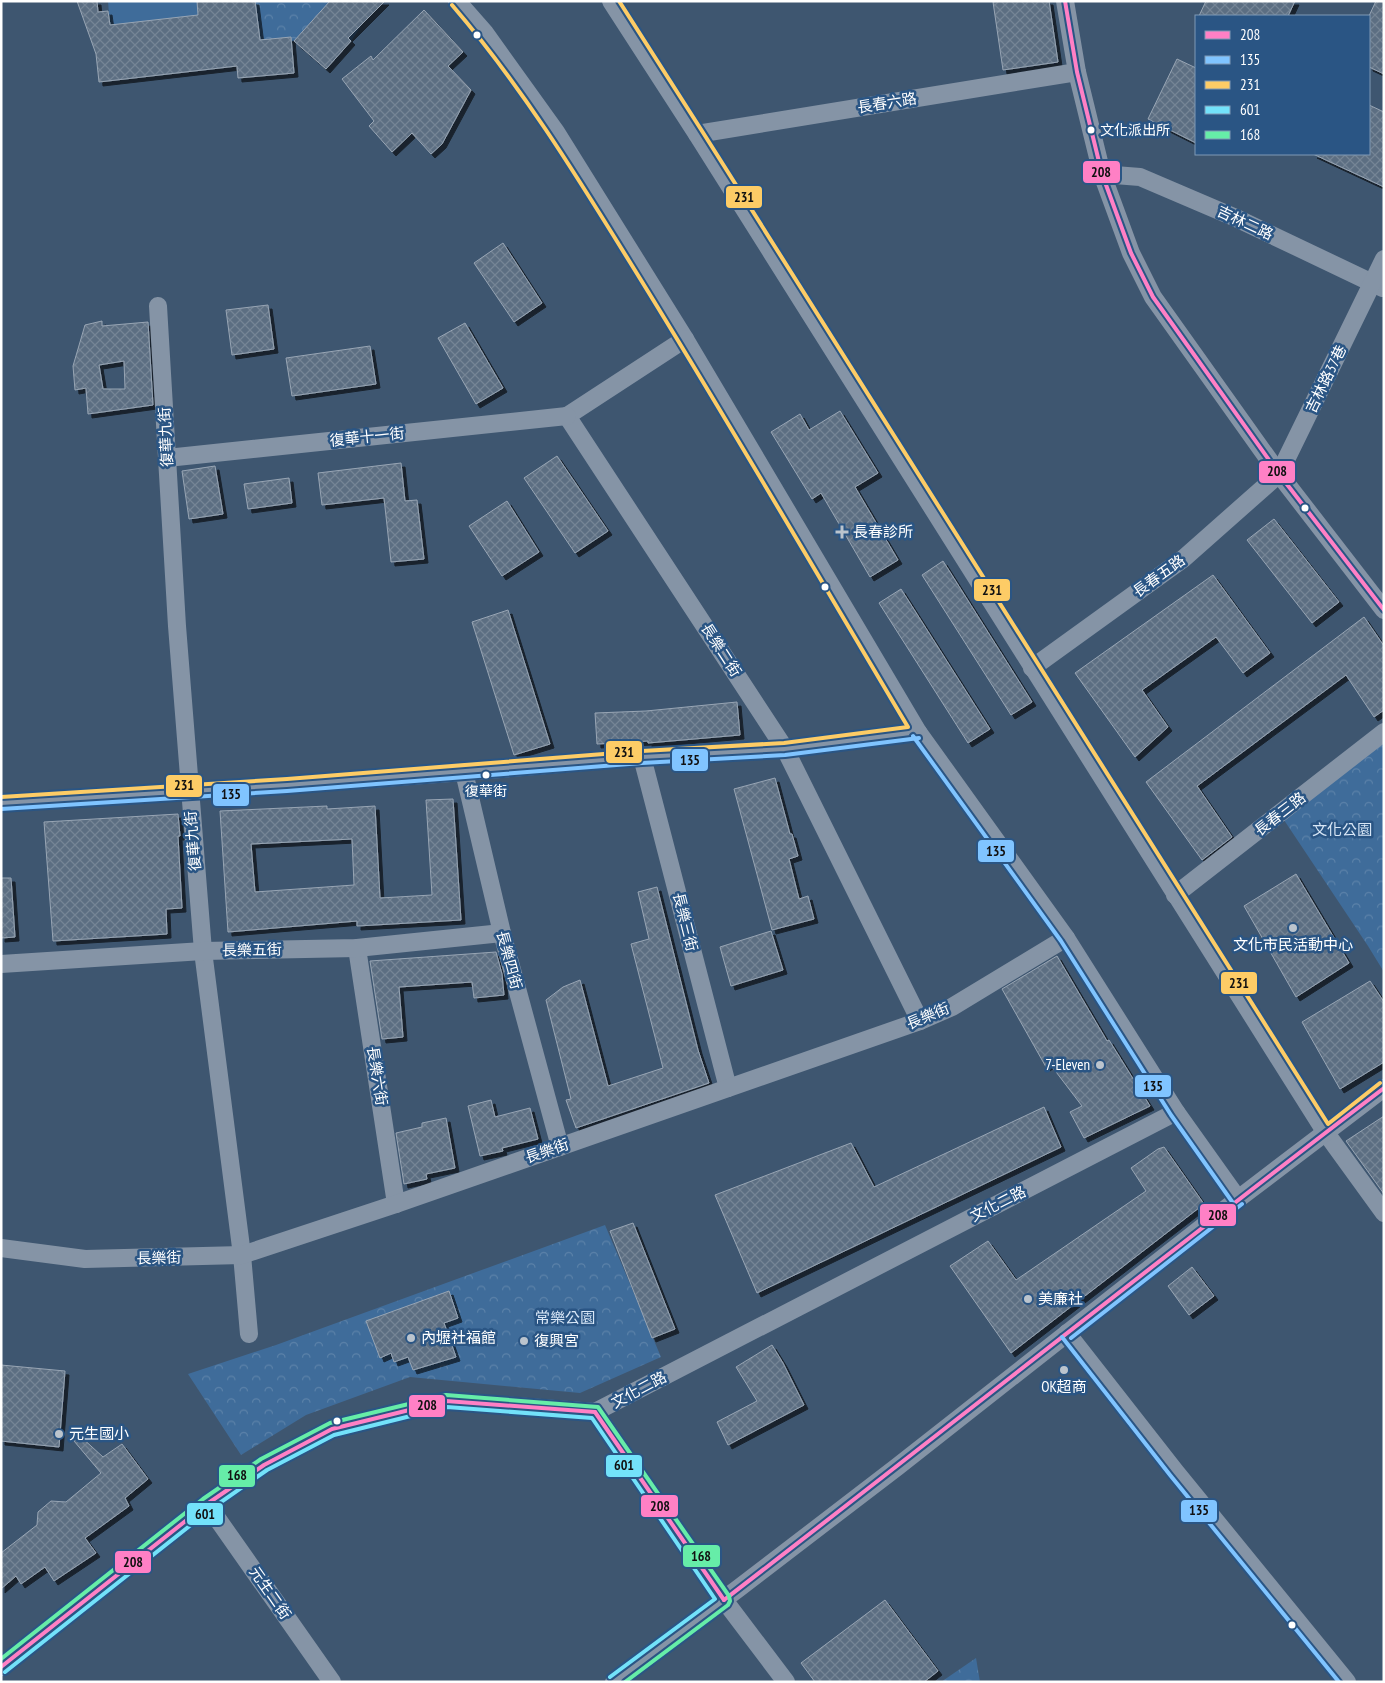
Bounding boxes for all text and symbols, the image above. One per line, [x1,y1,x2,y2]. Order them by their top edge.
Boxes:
legend [1195,15,1370,155]
text: 208 [1240,25,1260,44]
unlabelled marker [472,30,482,40]
text: 135 [1240,50,1260,69]
text: 231 [1240,75,1260,94]
street label: 長春六路 [856,88,918,117]
text: 601 [1240,100,1260,119]
place label: 文化派出所 [1100,121,1170,139]
marker: 文化派出所 [1086,125,1096,135]
text: 168 [1240,125,1260,144]
line badge: 208 [1082,160,1121,184]
text: 208 [1091,163,1111,181]
line badge: 231 [725,185,763,209]
text: 231 [734,188,754,206]
street label: 吉林二路 [1214,201,1276,244]
street label: 吉林路37巷 [1301,342,1350,416]
street label: 復華九街 [154,407,177,467]
street label: 復華十一街 [329,423,405,450]
line badge: 208 [1258,460,1296,484]
text: 208 [1267,462,1287,480]
unlabelled marker [1300,503,1310,513]
place label: 長春診所 [853,522,913,541]
marker: 長春診所 [835,525,849,539]
street label: 長春五路 [1129,550,1189,601]
line badge: 231 [973,578,1011,602]
text: 231 [982,581,1002,599]
unlabelled marker [820,582,830,592]
street label: 長樂二街 [697,619,746,680]
line badge: 231 [605,740,643,764]
text: 231 [614,743,634,761]
line badge: 135 [671,748,709,772]
text: 135 [680,751,700,769]
marker: 復華街 [481,770,491,780]
line badge: 231 [165,774,203,798]
text: 231 [174,776,194,794]
place label: 復華街 [465,782,507,800]
line badge: 135 [212,783,250,807]
text: 135 [221,785,241,803]
street label: 長春三路 [1250,788,1309,840]
street label: 復華九街 [180,810,205,872]
park label: 文化公園 [1312,820,1372,839]
line badge: 135 [977,839,1015,863]
text: 135 [986,842,1006,860]
street label: 長樂三街 [669,890,702,953]
marker: 文化市民活動中心 [1287,922,1299,934]
street label: 長樂四街 [493,928,526,991]
place label: 文化市民活動中心 [1233,935,1353,954]
street label: 長樂五街 [222,939,282,960]
line badge: 231 [1220,971,1258,995]
text: 231 [1229,974,1249,992]
street label: 長樂街 [903,998,952,1033]
street label: 長樂六街 [363,1045,392,1107]
place label: 7-Eleven [1045,1055,1090,1074]
marker: 7-Eleven [1094,1059,1106,1071]
line badge: 135 [1134,1074,1172,1098]
text: 135 [1143,1077,1163,1095]
street label: 長樂街 [522,1134,571,1167]
street label: 文化二路 [967,1181,1029,1226]
line badge: 208 [1199,1203,1237,1227]
text: 208 [1208,1206,1228,1224]
street label: 長樂街 [136,1248,182,1267]
place label: 美廉社 [1038,1289,1083,1308]
marker: 美廉社 [1022,1293,1034,1305]
park label: 常樂公園 [535,1308,595,1327]
place label: 內壢社福館 [421,1328,496,1347]
place label: 復興宮 [534,1331,579,1350]
marker: 內壢社福館 [405,1332,417,1344]
marker: 復興宮 [518,1335,530,1347]
marker: OK超商 [1058,1364,1070,1376]
street label: 文化二路 [608,1367,670,1412]
place label: OK超商 [1041,1377,1087,1396]
line badge: 208 [408,1394,446,1418]
text: 208 [417,1396,437,1414]
unlabelled marker [332,1416,342,1426]
place label: 元生國小 [69,1424,129,1443]
marker: 元生國小 [53,1428,65,1440]
line badge: 601 [605,1454,643,1478]
text: 601 [614,1456,634,1474]
line badge: 168 [218,1464,256,1488]
text: 168 [227,1466,247,1484]
line badge: 208 [640,1494,679,1518]
text: 208 [650,1497,670,1515]
line badge: 135 [1180,1499,1218,1523]
text: 135 [1189,1501,1209,1519]
line badge: 601 [186,1502,224,1526]
text: 601 [195,1505,215,1523]
line badge: 168 [682,1544,721,1568]
text: 168 [691,1547,711,1565]
line badge: 208 [114,1550,152,1574]
text: 208 [123,1553,143,1571]
street label: 元生二街 [245,1563,295,1623]
unlabelled marker [1287,1620,1297,1630]

